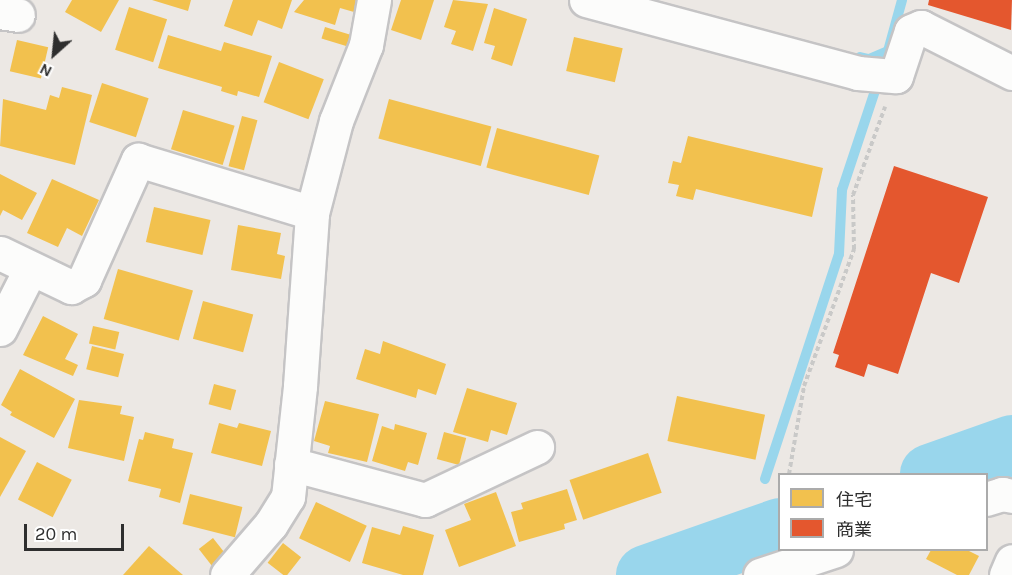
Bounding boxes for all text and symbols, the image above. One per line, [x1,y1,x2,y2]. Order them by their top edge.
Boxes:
north arrow [24,24,84,84]
text: N [36,59,55,82]
legend [778,473,988,551]
text: 住宅 [836,489,872,511]
scale bar [27,512,128,550]
text: 商業 [836,519,872,541]
text: 20 m [35,523,77,545]

